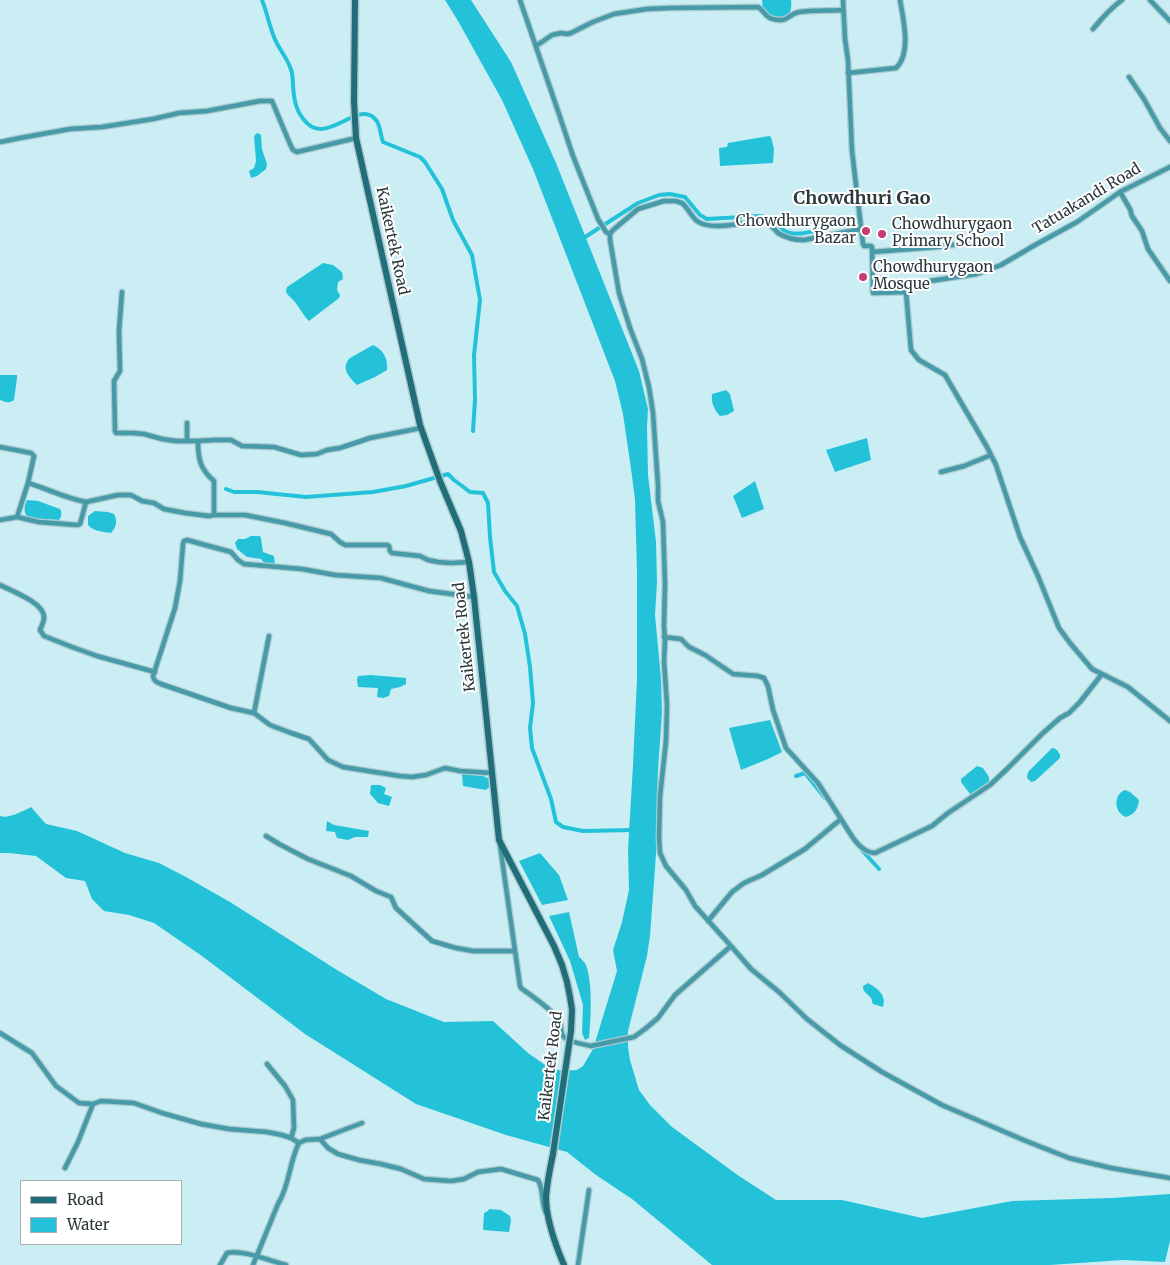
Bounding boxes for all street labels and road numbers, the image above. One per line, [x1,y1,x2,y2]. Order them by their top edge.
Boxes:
street label: Tatuakandi Road [1030,160,1144,238]
street label: Kaikertek Road [372,185,412,297]
street label: Kaikertek Road [450,581,480,693]
street label: Kaikertek Road [535,1010,567,1122]

